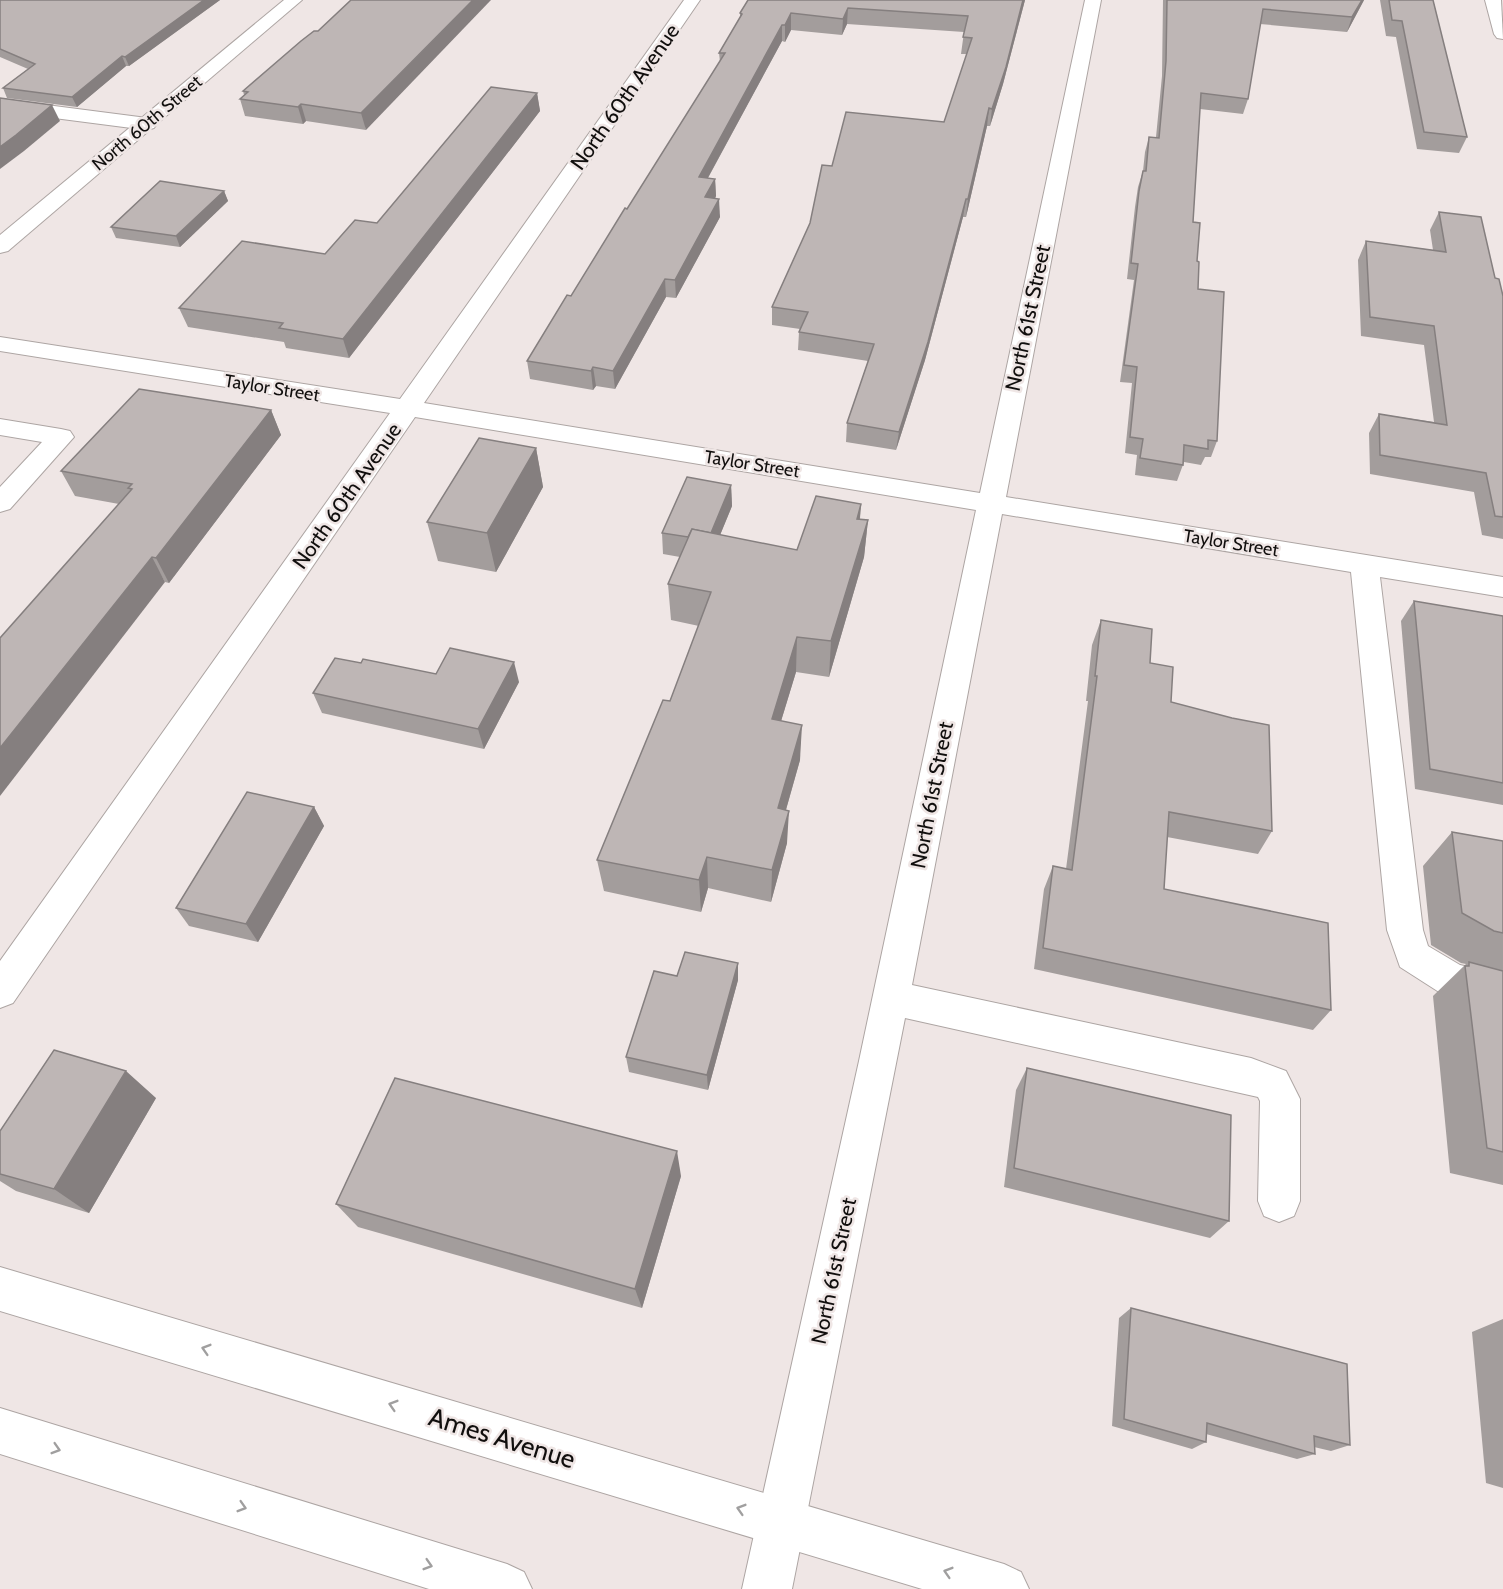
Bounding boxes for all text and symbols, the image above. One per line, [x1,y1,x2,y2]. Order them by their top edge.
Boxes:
street label: North 60th Avenue [565,19,684,174]
street label: North 60th Street [88,71,206,175]
street label: North 61st Street [1000,242,1055,393]
street label: Taylor Street [223,370,321,406]
street label: North 60th Avenue [287,418,406,573]
street label: Taylor Street [703,446,801,482]
street label: Taylor Street [1182,525,1280,561]
street label: North 61st Street [905,719,958,870]
street label: North 61st Street [806,1195,861,1346]
one-way arrow [201,1344,212,1356]
one-way arrow [388,1400,399,1412]
street label: Ames Avenue [425,1401,579,1475]
one-way arrow [50,1442,61,1454]
one-way arrow [236,1500,247,1512]
one-way arrow [736,1504,747,1516]
one-way arrow [422,1558,433,1570]
one-way arrow [943,1567,954,1579]

